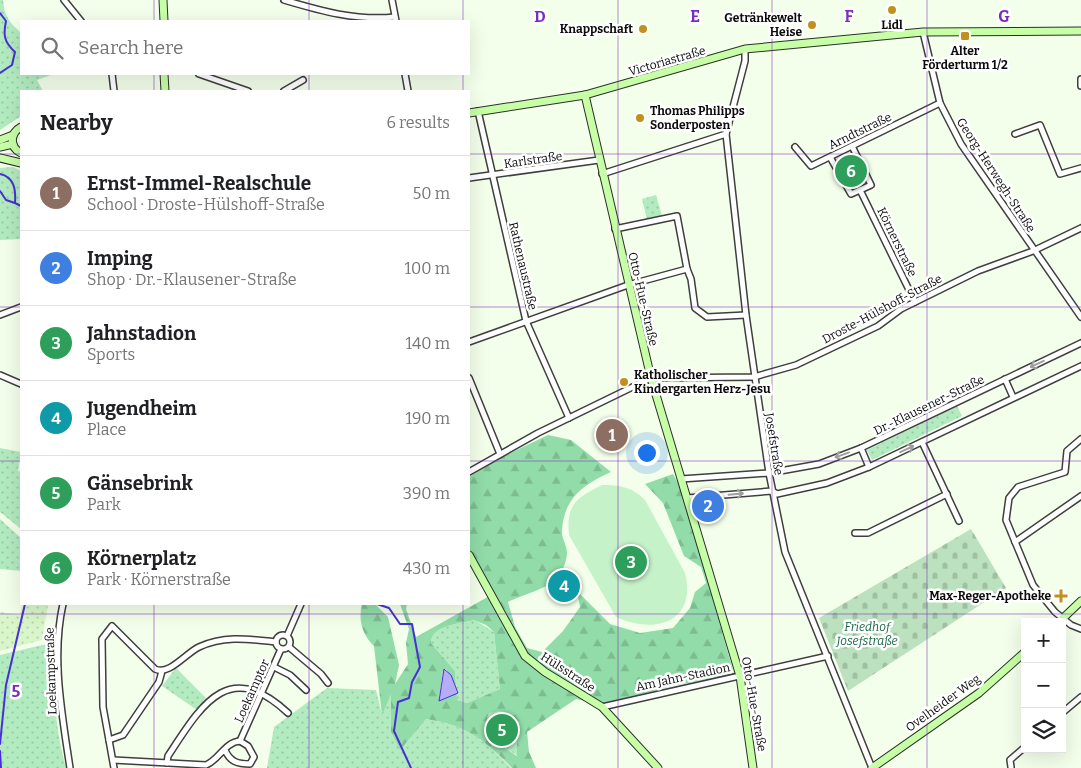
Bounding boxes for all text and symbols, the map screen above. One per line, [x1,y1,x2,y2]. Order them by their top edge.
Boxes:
marker: Lidl [886,4,898,16]
text: D [534,7,546,26]
text: E [690,7,700,26]
text: F [845,7,854,26]
text: G [998,7,1010,26]
place label: Getränkewelt Heise [724,11,802,39]
place label: Lidl [881,18,903,32]
marker: Getränkewelt Heise [806,19,818,31]
search box [20,20,470,75]
place label: Knappschaft [560,22,633,36]
marker: Knappschaft [637,23,649,35]
marker: Alter Förderturm 1/2 [959,30,971,42]
icon: search [38,34,66,62]
text: Search here [78,36,183,59]
street label: Victoriastraße [627,43,707,79]
place label: Alter Förderturm 1/2 [922,44,1008,72]
place label: Thomas Philipps Sonderposten [650,104,745,132]
text: Nearby [40,110,113,136]
street label: Arndtstraße [826,110,894,152]
marker: Thomas Philipps Sonderposten [634,112,646,124]
text: 6 results [387,113,450,132]
street label: Georg-Herwegh-Straße [954,115,1038,235]
street label: Karlstraße [503,149,563,171]
pin: 6 [835,152,867,190]
text: Ernst-Immel-Realschule [87,172,311,195]
text: 1 [53,184,59,203]
text: 50 m [413,184,450,203]
text: School · Droste-Hülshoff-Straße [87,195,325,214]
street label: Körnerstraße [874,205,920,279]
street label: Rathenaustraße [506,221,540,311]
text: Imping [87,247,153,270]
street label: Otto-Hue-Straße [625,251,661,347]
text: 2 [51,259,61,278]
text: 100 m [405,259,450,278]
text: Shop · Dr.-Klausener-Straße [87,270,297,289]
street label: Droste-Hülshoff-Straße [820,272,944,346]
text: Jahnstadion [87,322,196,345]
text: 3 [51,334,61,353]
text: 140 m [405,334,450,353]
text: Sports [87,345,135,364]
one-way arrow [1030,360,1045,369]
place label: Katholischer Kindergarten Herz-Jesu [634,368,771,396]
street label: Dr.-Klausener-Straße [871,372,987,438]
marker: Katholischer Kindergarten Herz-Jesu [618,376,630,388]
text: Jugendheim [87,397,197,420]
text: 4 [51,409,61,428]
text: 190 m [405,409,450,428]
street label: Josefstraße [762,411,786,476]
pin: 1 [596,416,628,454]
text: Place [87,420,126,439]
your location [634,440,660,466]
one-way arrow [899,444,914,453]
one-way arrow [835,451,851,460]
text: Gänsebrink [87,472,193,495]
text: 5 [52,484,60,503]
text: 390 m [403,484,450,503]
pin: 2 [692,487,724,525]
one-way arrow [728,489,744,499]
text: Park [87,495,121,514]
pin: 3 [615,543,647,581]
text: Körnerplatz [87,547,196,570]
text: 6 [51,559,61,578]
text: 430 m [403,559,450,578]
pin: 4 [548,567,580,605]
text: Park · Körnerstraße [87,570,231,589]
place label: Max-Reger-Apotheke [929,589,1051,603]
marker: Max-Reger-Apotheke [1055,590,1067,602]
map controls [1021,618,1066,753]
button: + [1021,618,1066,663]
park label: Friedhof Josefstraße [835,620,898,648]
street label: Loekampstraße [42,627,60,715]
street label: Hülsstraße [538,649,598,695]
street label: Loekamptor [232,656,272,725]
street label: Otto-Hue-Straße [739,656,769,752]
street label: Am Jahn-Stadion [635,660,732,694]
button: − [1021,663,1066,708]
street label: Ovelheider Weg [903,671,983,735]
text: 5 [12,682,21,701]
button: layers [1021,708,1066,753]
pin: 5 [486,711,518,749]

